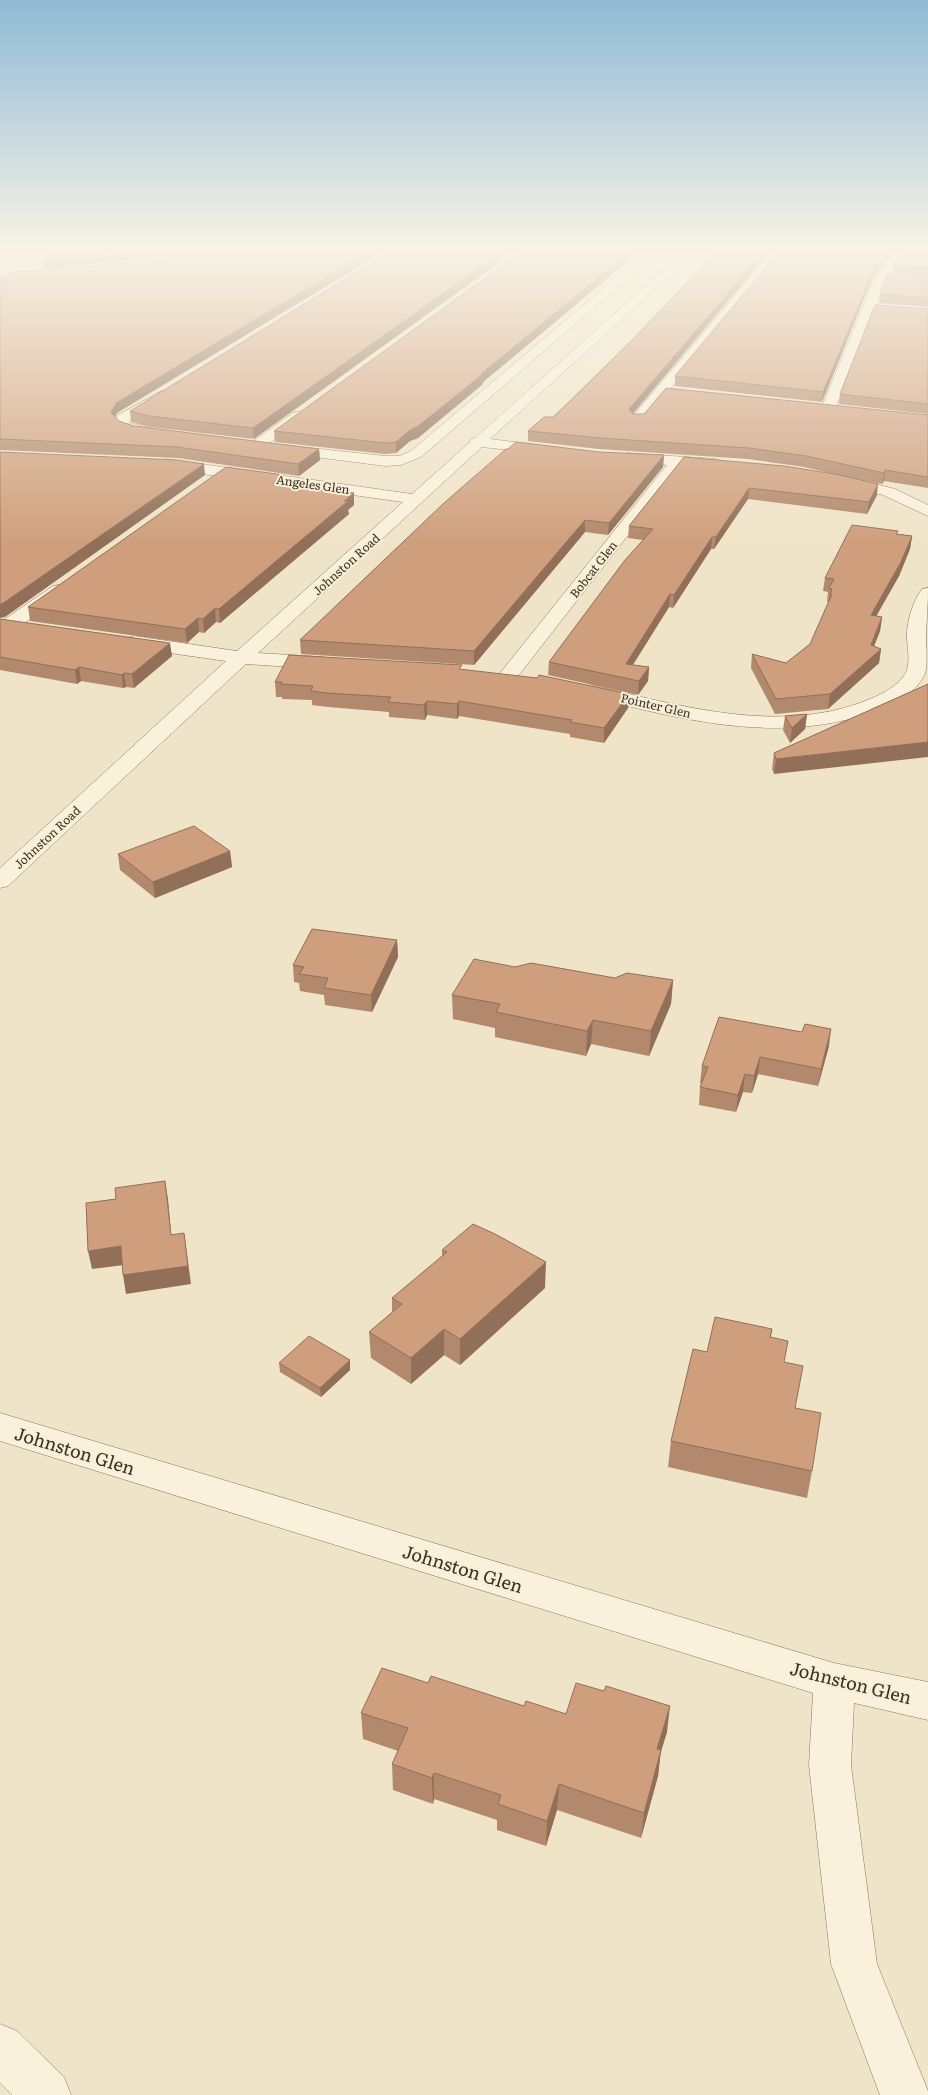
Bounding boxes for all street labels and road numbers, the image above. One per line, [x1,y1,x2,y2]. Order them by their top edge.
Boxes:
street label: Angeles Glen [275,470,351,498]
street label: Johnston Road [308,528,384,599]
street label: Bobcat Glen [565,537,621,601]
street label: Pointer Glen [619,688,693,722]
street label: Johnston Road [10,801,85,873]
street label: Johnston Glen [12,1419,139,1481]
street label: Johnston Glen [400,1537,527,1599]
street label: Johnston Glen [787,1654,915,1710]

